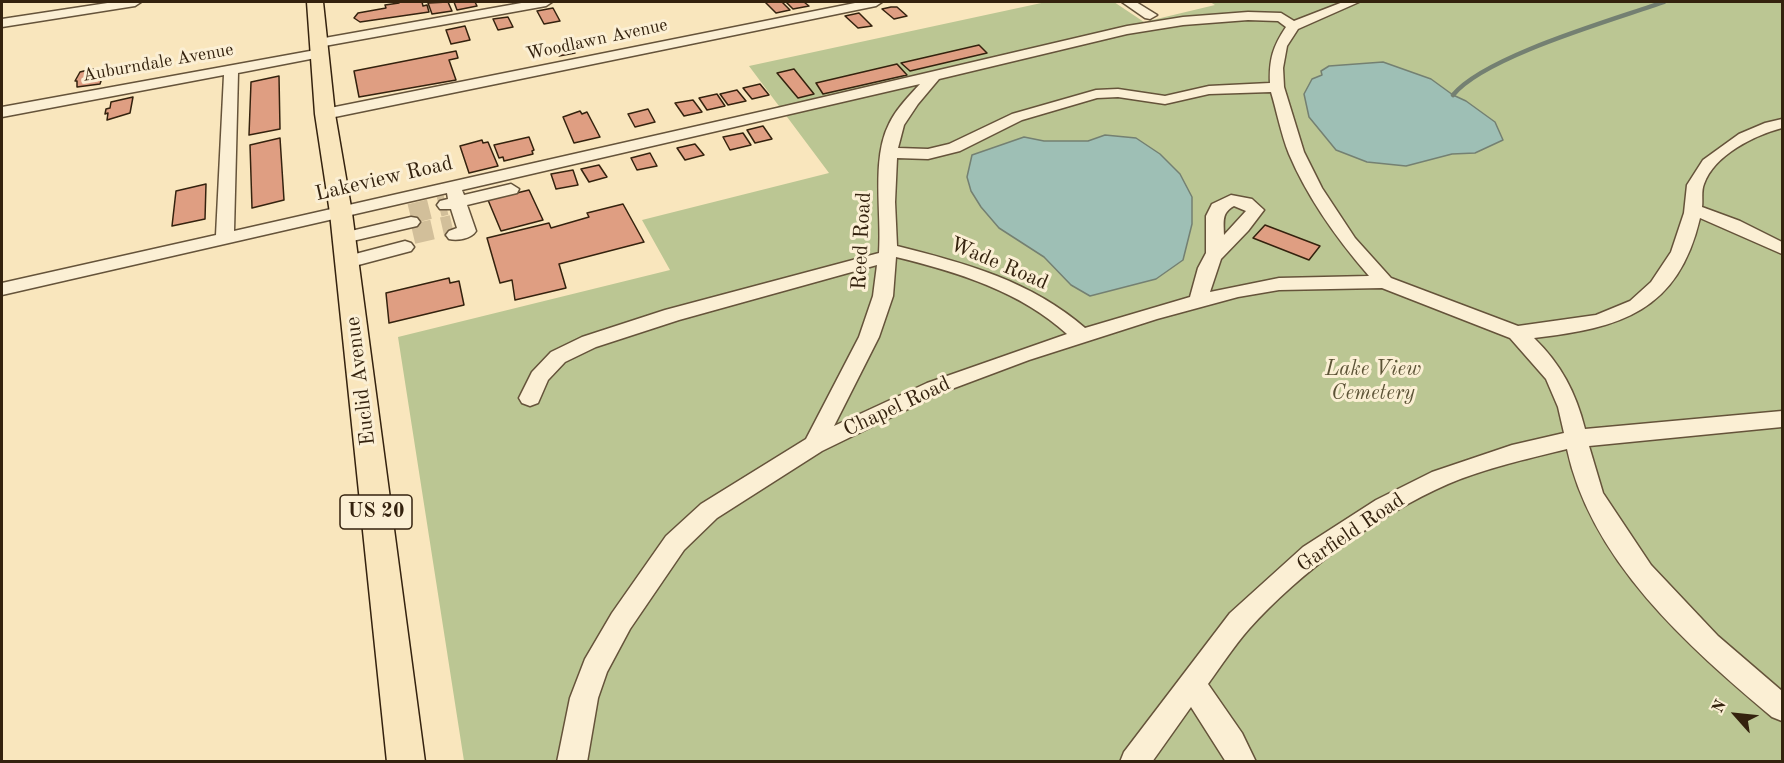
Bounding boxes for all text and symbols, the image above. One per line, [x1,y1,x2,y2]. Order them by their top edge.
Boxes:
street label: Woodlawn Avenue [524,14,670,66]
street label: Auburndale Avenue [81,39,235,87]
street label: Lakeview Road [313,151,455,207]
street label: Reed Road [847,191,877,291]
street label: Wade Road [946,232,1052,296]
street label: Euclid Avenue [341,315,381,447]
park label: Lake View Cemetery [1325,356,1421,406]
street label: Chapel Road [840,371,954,443]
street label: Garfield Road [1292,488,1410,578]
road number: US 20 [340,495,412,529]
north arrow [1706,685,1766,745]
text: N [1710,698,1730,716]

